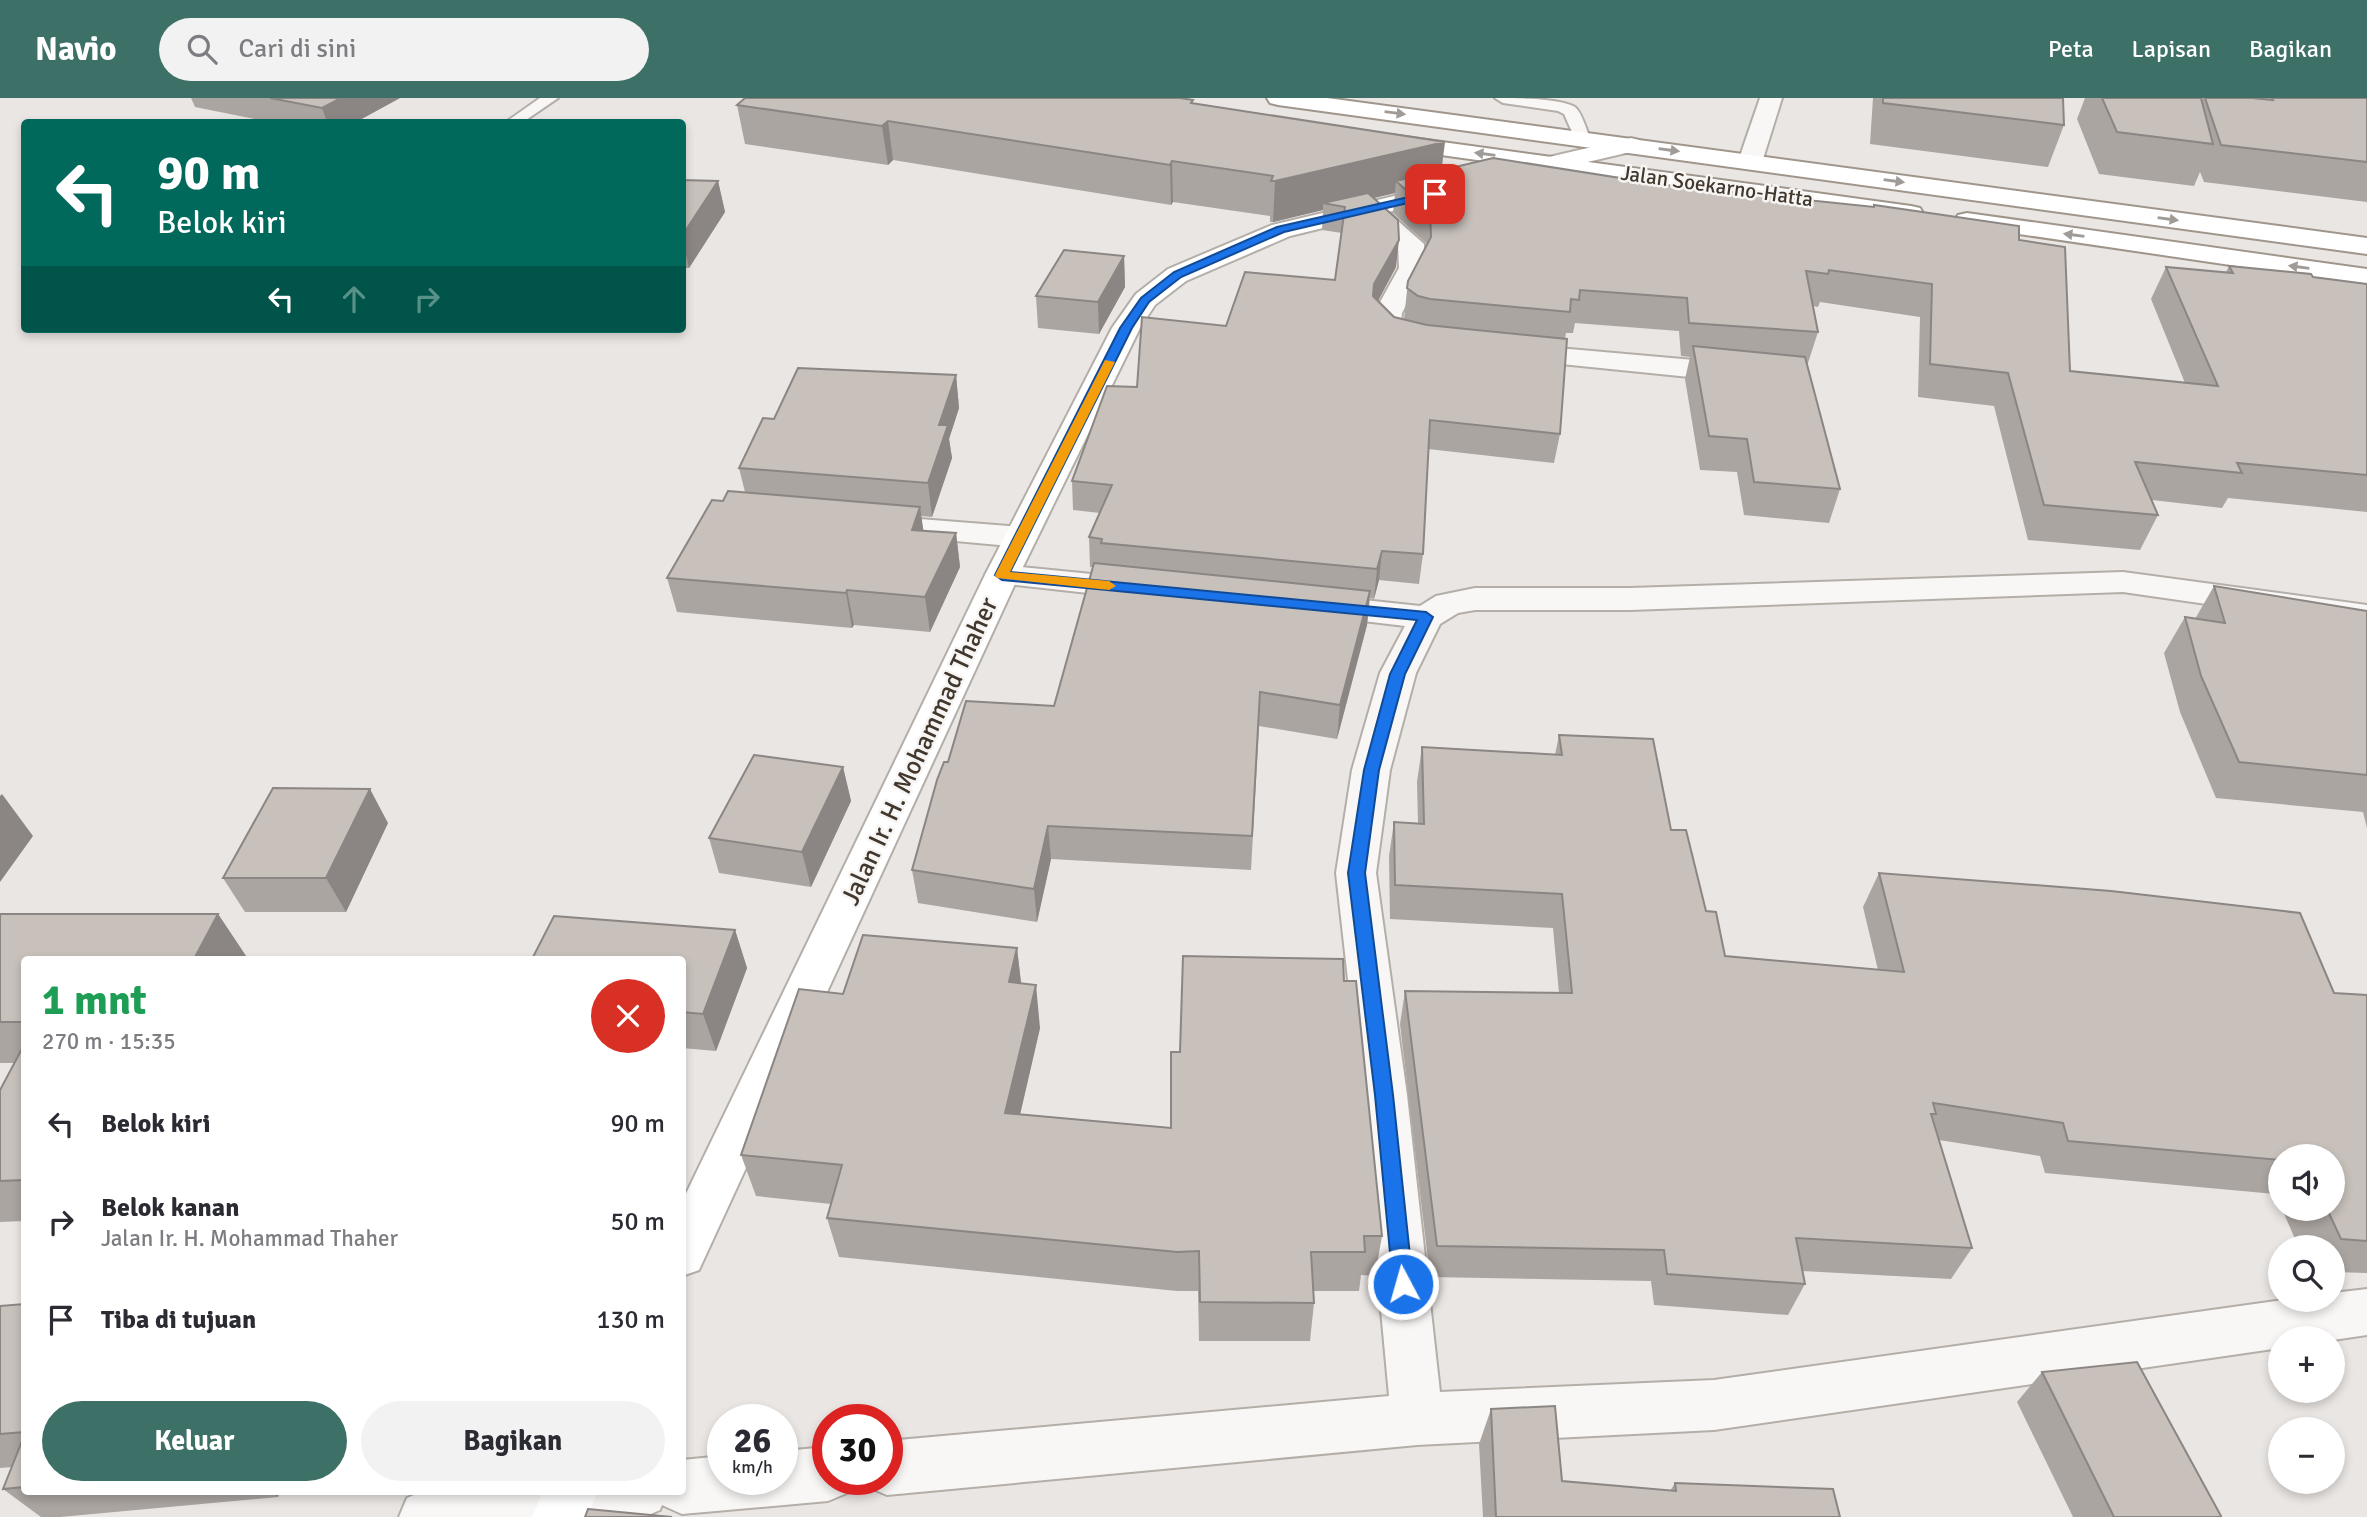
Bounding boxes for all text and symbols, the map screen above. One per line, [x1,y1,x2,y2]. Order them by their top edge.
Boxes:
search box [159,18,649,81]
text: Navio [35,29,117,70]
icon: search [183,30,221,68]
text: Cari di sini [239,33,356,65]
text: Peta [2048,34,2094,64]
text: Lapisan [2132,34,2211,64]
text: Bagikan [2249,34,2332,64]
one-way arrow [1384,108,1406,119]
text: 90 m [157,143,260,203]
one-way arrow [1658,145,1680,156]
icon: left [42,147,133,238]
one-way arrow [1474,149,1496,160]
street label: Jalan Soekarno-Hatta [1619,160,1815,212]
pin [1405,164,1465,224]
icon: arrive [1416,175,1454,213]
one-way arrow [1883,176,1905,187]
text: Belok kiri [157,203,287,242]
one-way arrow [2157,214,2179,225]
one-way arrow [2063,230,2085,241]
one-way arrow [2288,261,2310,272]
icon: left [262,280,300,318]
icon: ahead [335,280,373,318]
icon: right [408,280,446,318]
street label: Jalan Ir. H. Mohammad Thaher [834,592,1006,910]
text: 1 mnt [42,975,147,1026]
button: close [591,979,665,1053]
text: 270 m · 15:35 [42,1027,176,1056]
icon: left [42,1105,80,1143]
text: Belok kiri [101,1108,210,1140]
text: 90 m [610,1108,665,1140]
map controls [2268,1144,2345,1494]
button: sound [2268,1144,2345,1221]
text: Belok kanan [101,1192,239,1224]
icon: right [42,1203,80,1241]
text: 50 m [610,1206,665,1238]
text: Jalan Ir. H. Mohammad Thaher [101,1224,398,1253]
button: search [2268,1235,2345,1312]
position arrow [1366,1247,1440,1321]
icon: arrive [42,1301,80,1339]
text: Tiba di tujuan [101,1304,256,1336]
text: 130 m [596,1304,665,1336]
button: + [2268,1326,2345,1403]
button: Keluar [42,1401,347,1481]
button: Bagikan [361,1401,665,1481]
speed limit sign: 30 [812,1404,903,1495]
button: − [2268,1417,2345,1494]
text: 26 [734,1419,771,1462]
text: km/h [732,1456,773,1478]

